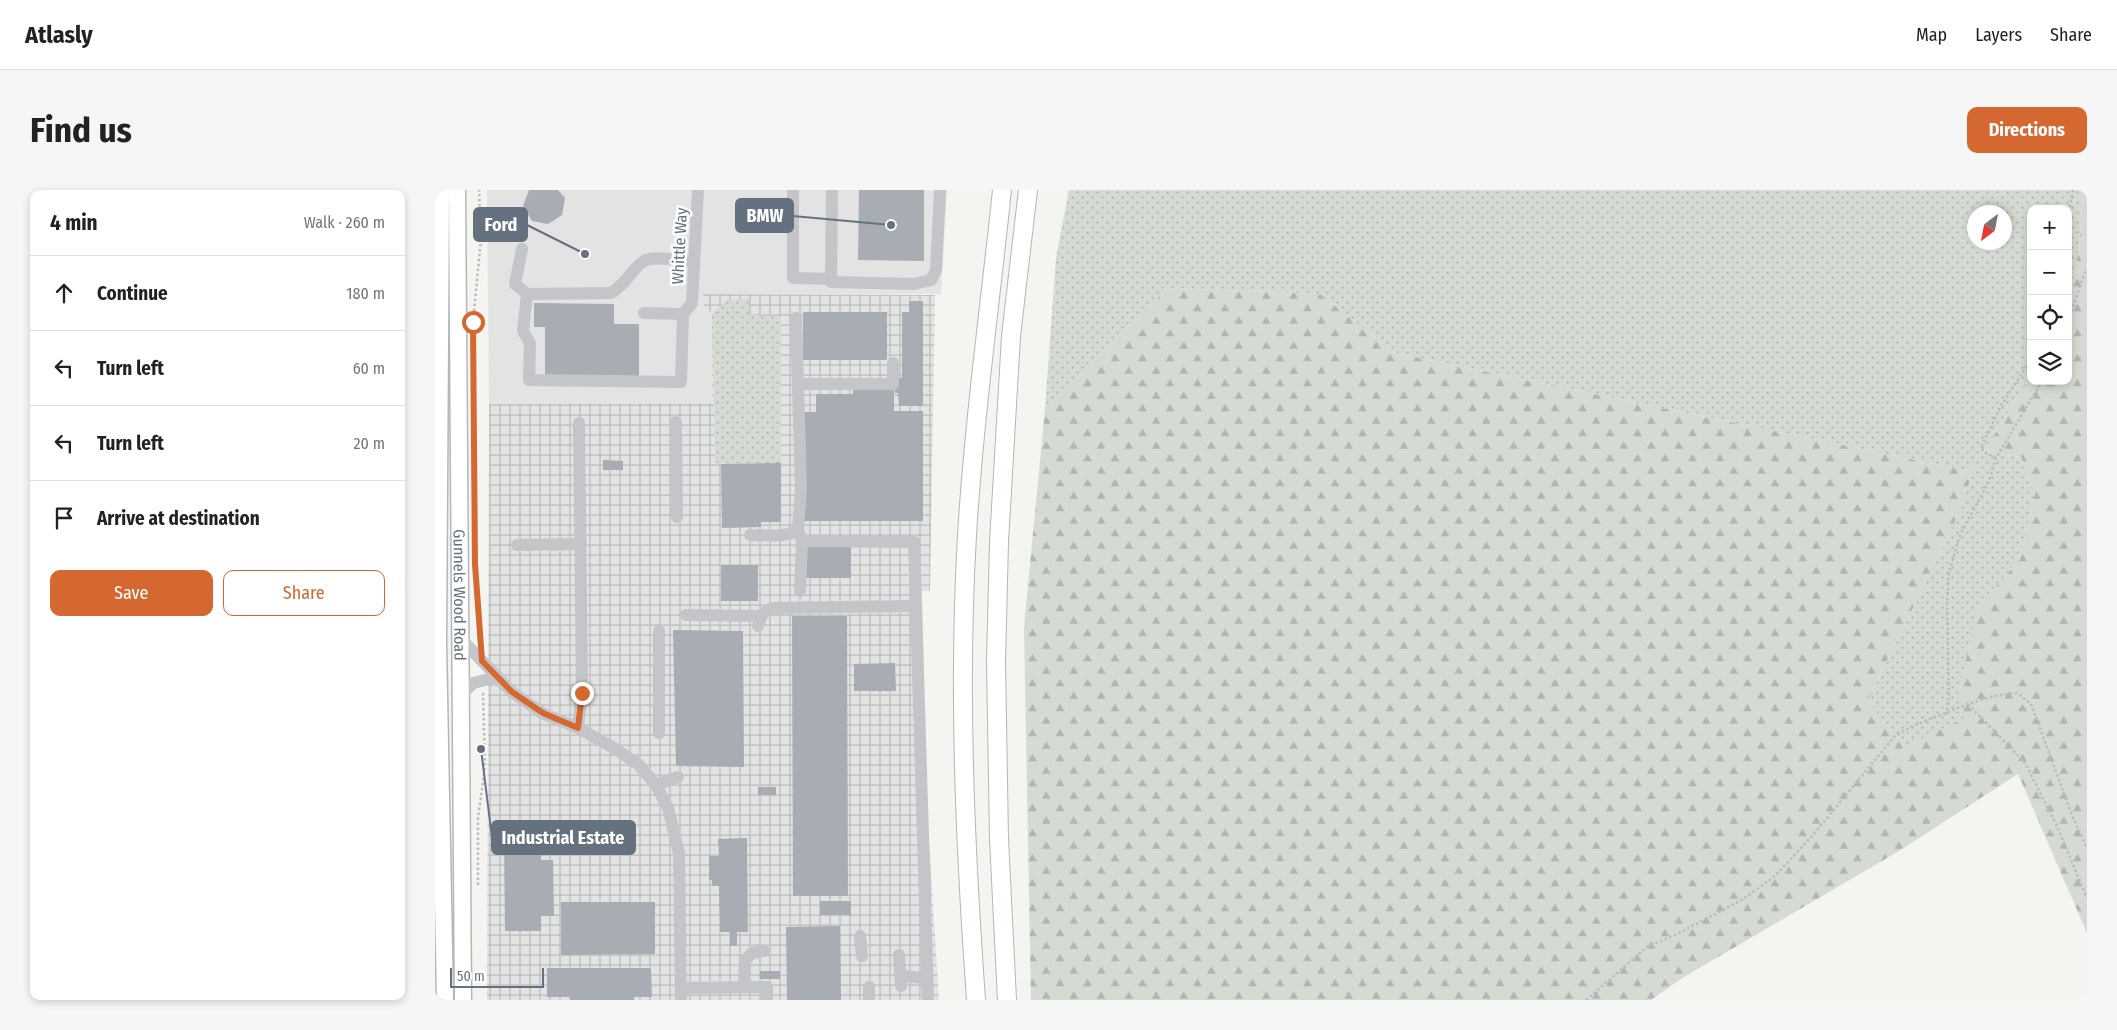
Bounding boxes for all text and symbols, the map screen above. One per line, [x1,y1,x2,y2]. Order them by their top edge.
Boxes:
text: Atlasly [25,21,93,49]
text: Map [1916,24,1947,46]
text: Layers [1975,24,2022,46]
text: Share [2050,24,2092,46]
button: Directions [1967,107,2087,153]
text: Find us [30,109,132,151]
callout: BMW [736,199,793,232]
text: BMW [747,205,784,227]
north arrow [1967,205,2012,250]
map controls [2027,205,2072,385]
button: + [2027,205,2072,250]
street label: Whittle Way [668,206,691,285]
callout: Ford [474,208,527,241]
text: 4 min [50,210,98,236]
text: Walk · 260 m [304,213,385,232]
text: Ford [485,214,517,236]
button: − [2027,250,2072,295]
icon: ahead [50,279,78,307]
text: Continue [97,282,168,305]
text: 180 m [346,284,385,303]
button: locate [2027,295,2072,340]
route start [462,311,485,334]
button: layers [2027,340,2072,385]
icon: left [50,354,78,382]
text: Turn left [97,357,164,380]
text: 60 m [353,359,385,378]
icon: left [50,429,78,457]
text: Turn left [97,432,164,455]
text: 20 m [354,434,385,453]
icon: arrive [50,504,78,532]
text: Arrive at destination [97,507,260,530]
street label: Gunnels Wood Road [450,529,469,661]
button: Save [50,570,213,616]
button: Share [223,570,385,616]
route end [571,682,594,705]
callout: Industrial Estate [492,821,635,854]
text: Industrial Estate [502,827,624,849]
scale bar [450,965,544,988]
text: 50 m [457,968,485,985]

